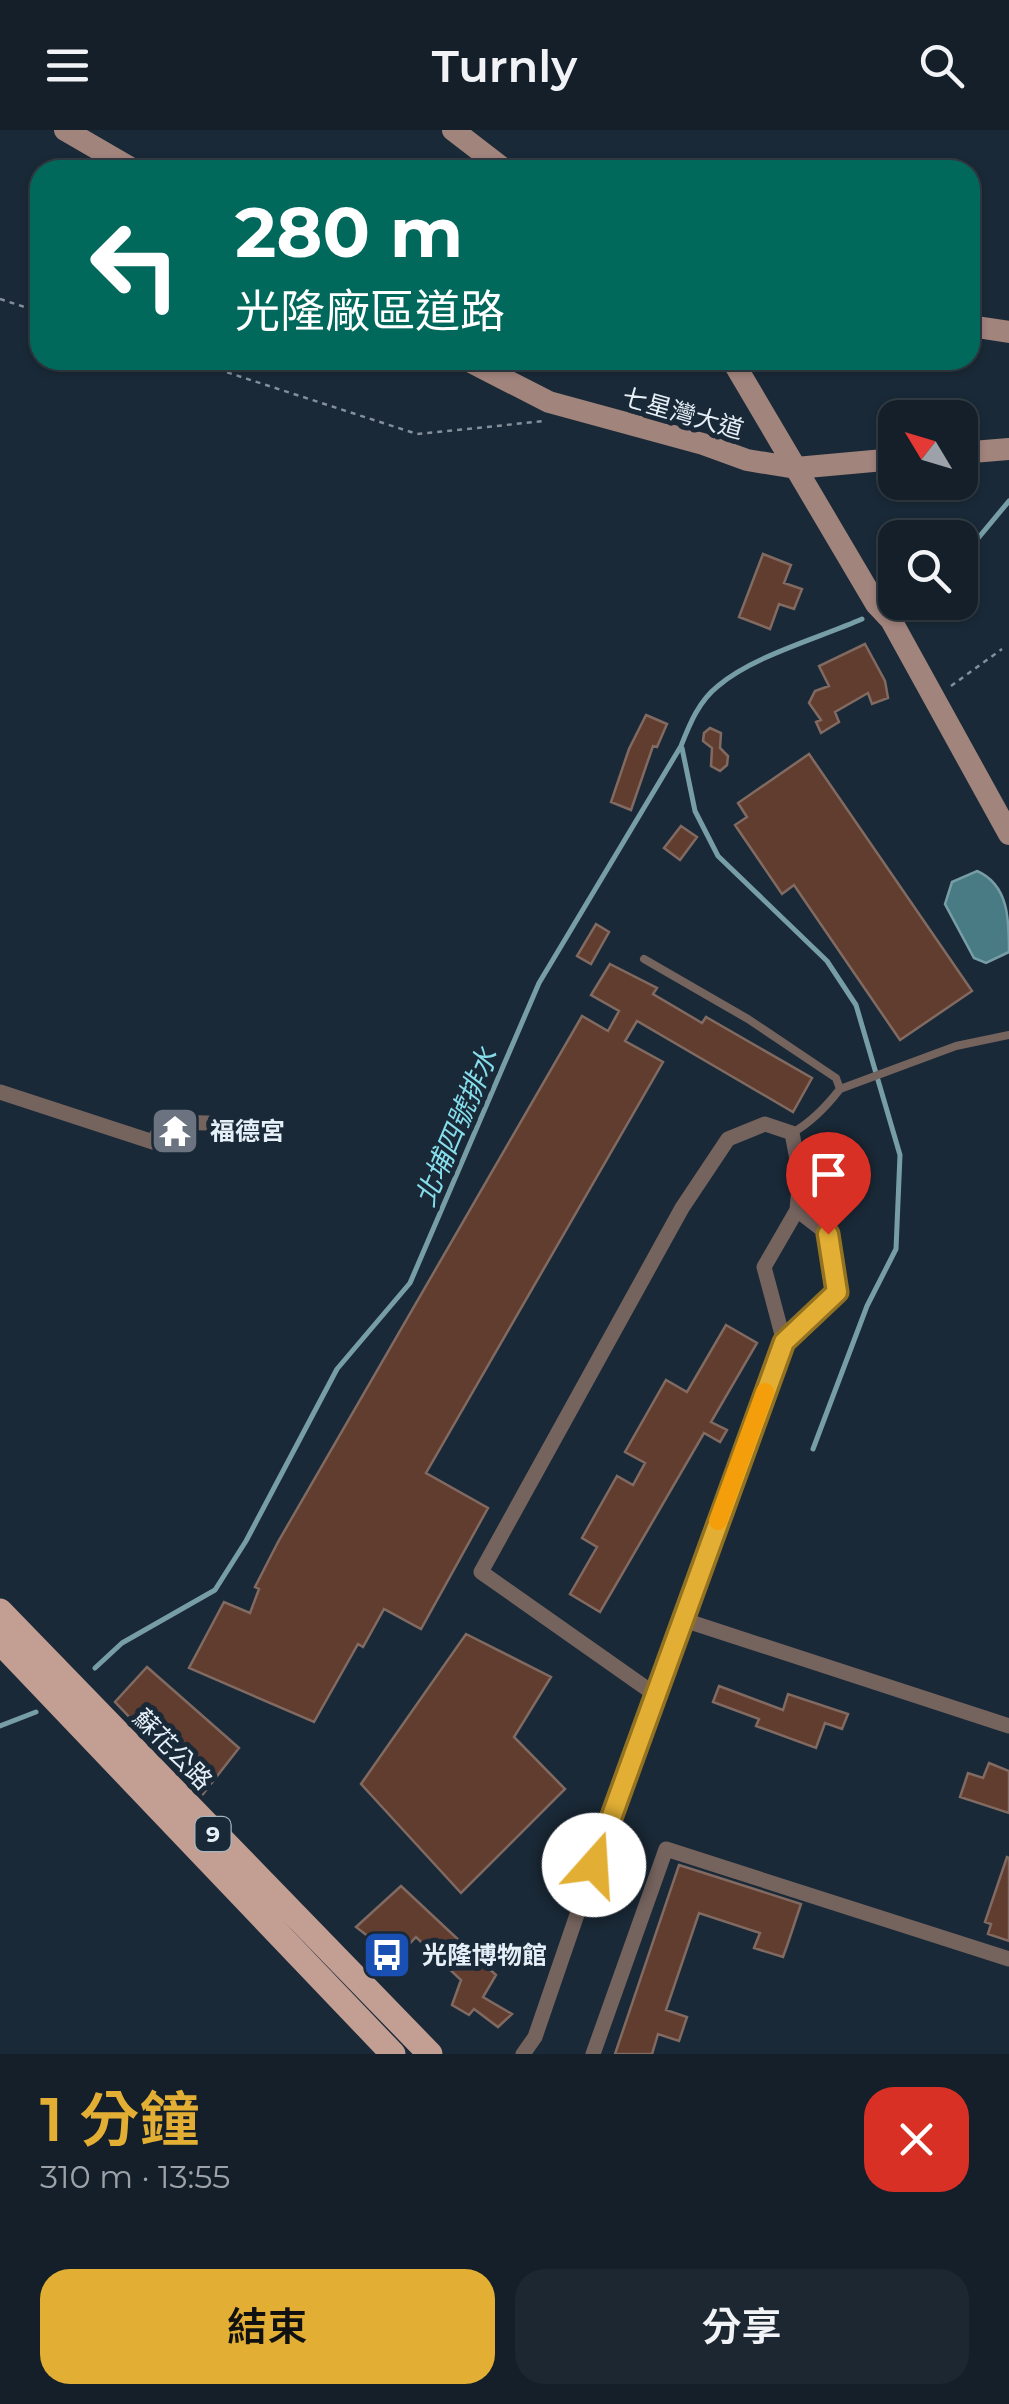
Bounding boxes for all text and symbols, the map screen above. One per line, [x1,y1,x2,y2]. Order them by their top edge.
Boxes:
icon: menu [40,38,95,93]
text: Turnly [432,38,577,93]
icon: search [914,38,969,93]
text: 280 m [235,189,463,275]
icon: left [70,200,200,330]
text: 光隆廠區道路 [235,283,505,338]
street label: 七星灣大道 [619,381,747,445]
north arrow [878,400,978,500]
map controls [878,400,978,620]
button: search [878,520,978,620]
water label: 北埔四號排水 [408,1041,505,1211]
temple icon: 福德宮 [149,1105,201,1157]
place label: 福德宮 [210,1116,285,1146]
pin [786,1132,871,1235]
icon: arrive [801,1147,856,1202]
street label: 蘇花公路 [127,1703,219,1795]
position arrow [542,1813,646,1917]
road number: 9 [196,1817,230,1851]
bus stop icon: 光隆博物館 [361,1929,413,1981]
place label: 光隆博物館 [422,1940,547,1970]
text: 1 分鐘 [40,2083,199,2156]
button: close [864,2087,969,2192]
text: 310 m · 13:55 [40,2157,230,2196]
button: 結束 [40,2269,495,2384]
button: 分享 [515,2269,969,2384]

